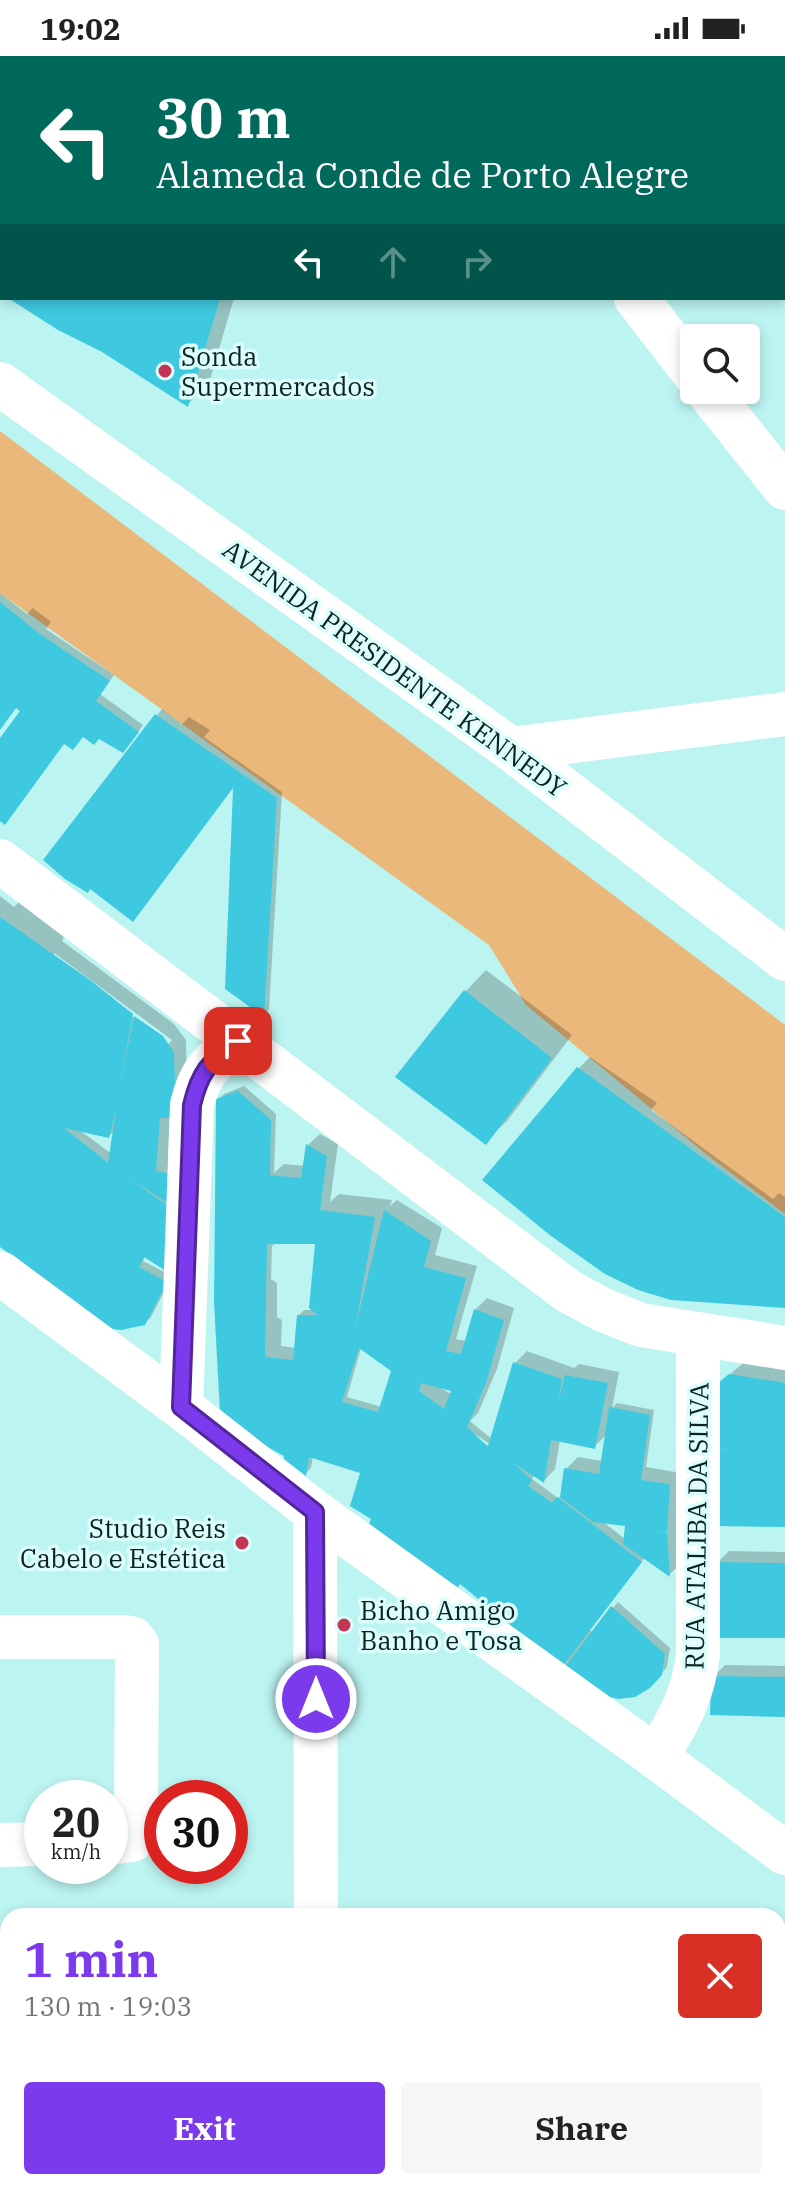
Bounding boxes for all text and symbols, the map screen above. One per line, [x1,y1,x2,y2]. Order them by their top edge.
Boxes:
text: 19:02 [40,9,121,48]
text: 30 m [156,81,291,153]
icon: left [24,88,128,192]
text: Alameda Conde de Porto Alegre [156,151,689,198]
icon: left [287,240,331,284]
icon: ahead [371,240,415,284]
icon: right [455,240,499,284]
map controls [680,324,760,404]
button: search [680,324,760,404]
place label: Sonda Supermercados [181,339,375,403]
marker: Sonda Supermercados [156,362,174,380]
street label: AVENIDA PRESIDENTE KENNEDY [216,532,574,804]
pin [204,1007,272,1075]
icon: arrive [216,1019,260,1063]
street label: RUA ATALIBA DA SILVA [676,1382,716,1670]
place label: Studio Reis Cabelo e Estética [20,1511,226,1575]
marker: Studio Reis Cabelo e Estética [233,1534,251,1552]
place label: Bicho Amigo Banho e Tosa [360,1593,522,1657]
marker: Bicho Amigo Banho e Tosa [335,1616,353,1634]
position arrow [274,1657,358,1741]
speed limit sign: 30 [144,1780,248,1884]
text: 20 [52,1796,100,1848]
text: km/h [51,1838,101,1865]
text: 1 min [24,1928,158,1990]
button: close [678,1934,762,2018]
text: 130 m · 19:03 [24,1989,192,2023]
button: Exit [24,2082,385,2174]
button: Share [401,2082,762,2174]

